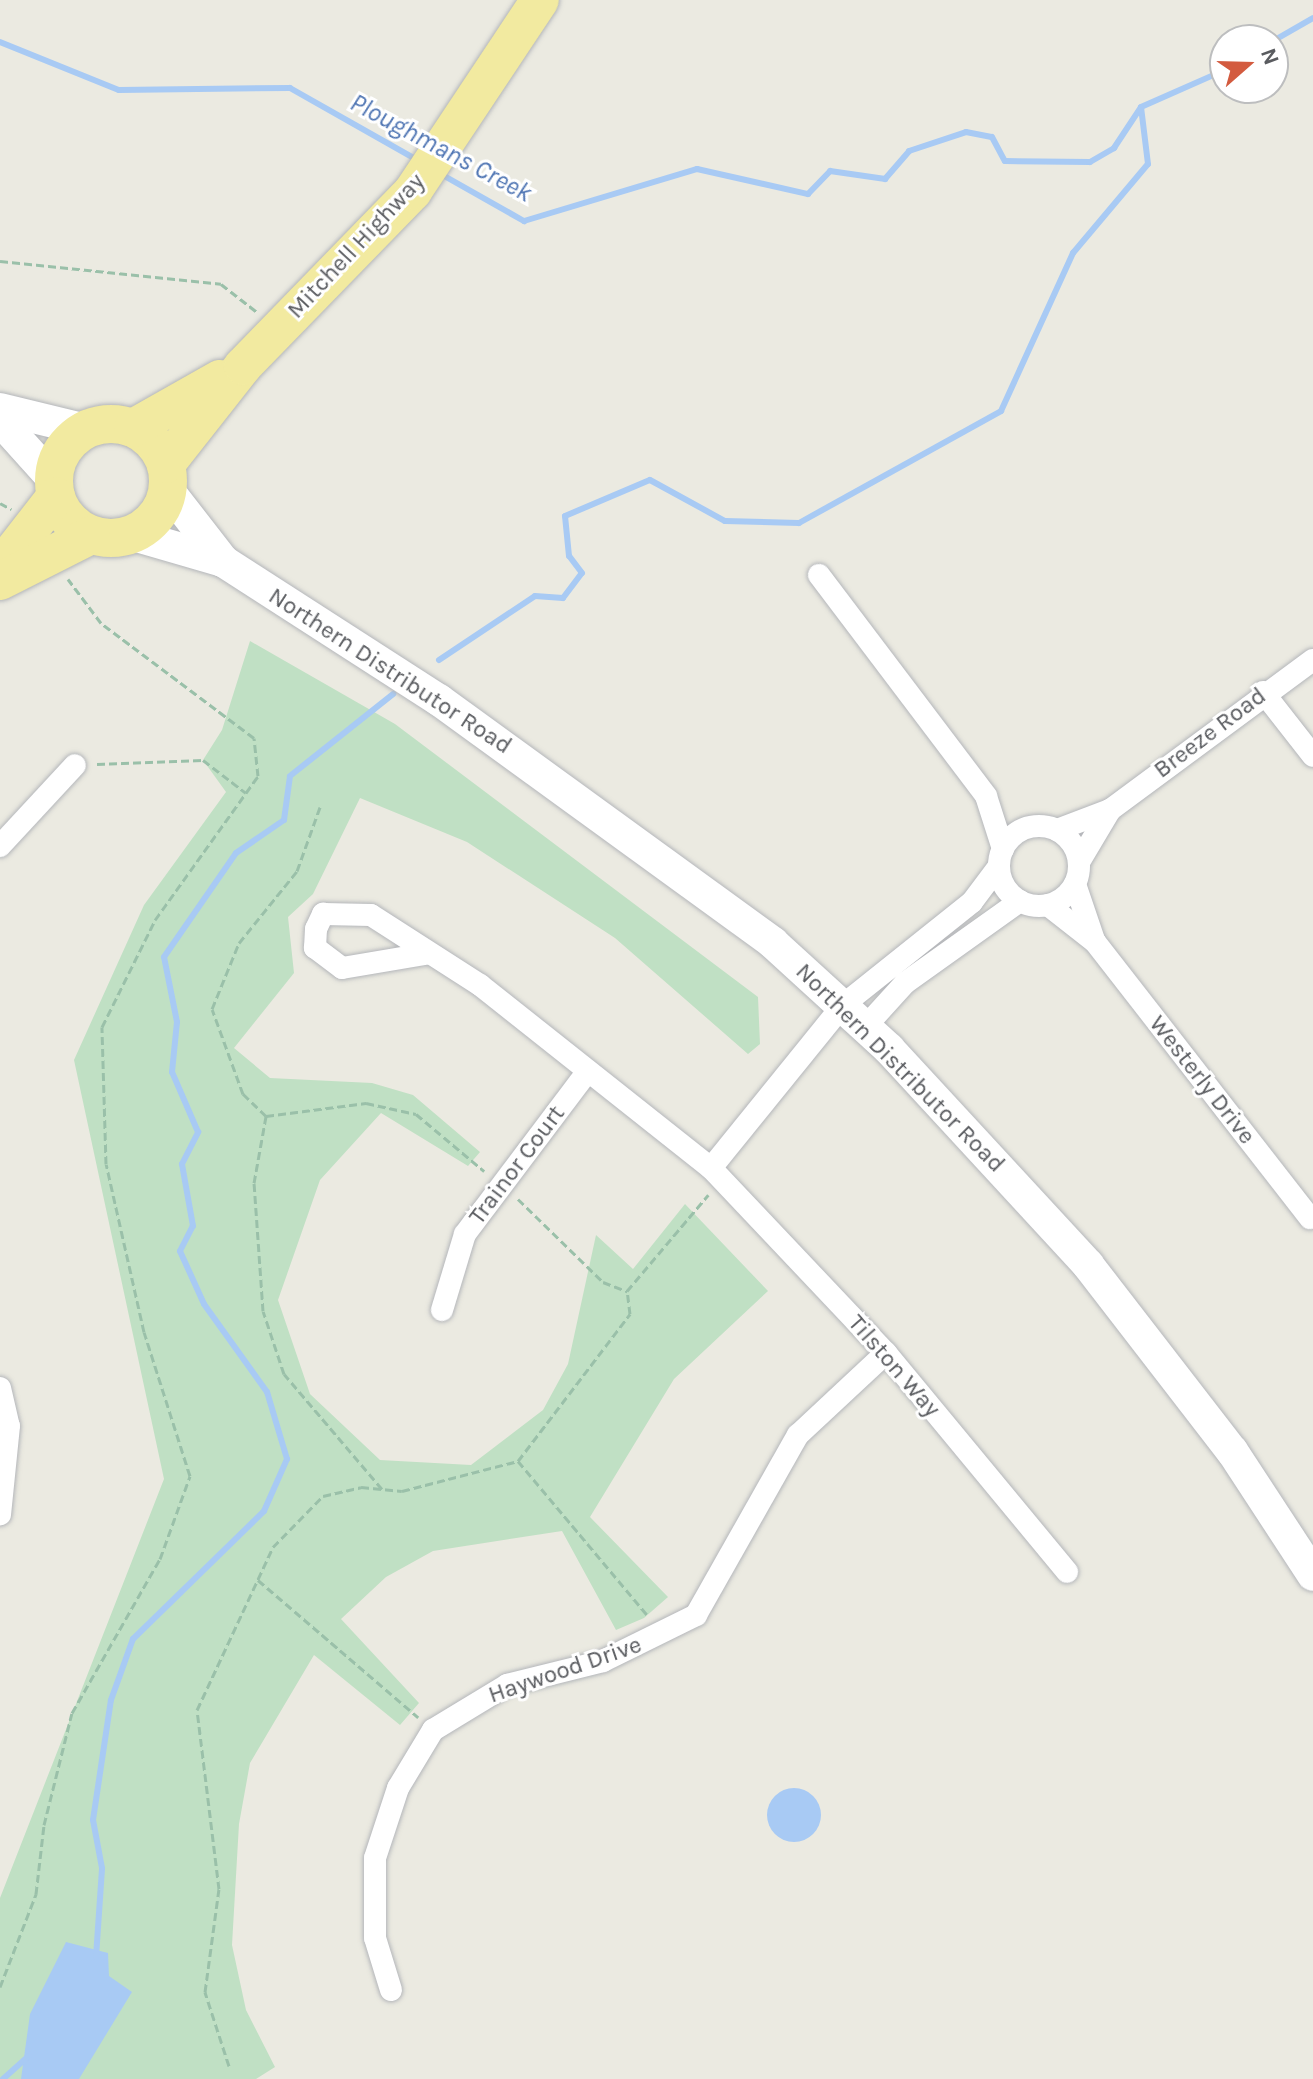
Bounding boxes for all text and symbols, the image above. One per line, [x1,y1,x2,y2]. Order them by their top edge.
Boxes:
north arrow [1209,24,1289,104]
text: N [1255,45,1285,68]
water label: Ploughmans Creek [345,87,537,209]
street label: Mitchell Highway [281,167,431,325]
street label: Northern Distributor Road [263,582,517,760]
street label: Breeze Road [1148,682,1272,784]
street label: Northern Distributor Road [789,957,1011,1179]
street label: Westerly Drive [1143,1010,1261,1150]
street label: Trainor Court [463,1100,571,1230]
street label: Tilston Way [842,1309,946,1423]
street label: Haywood Drive [485,1630,645,1710]

